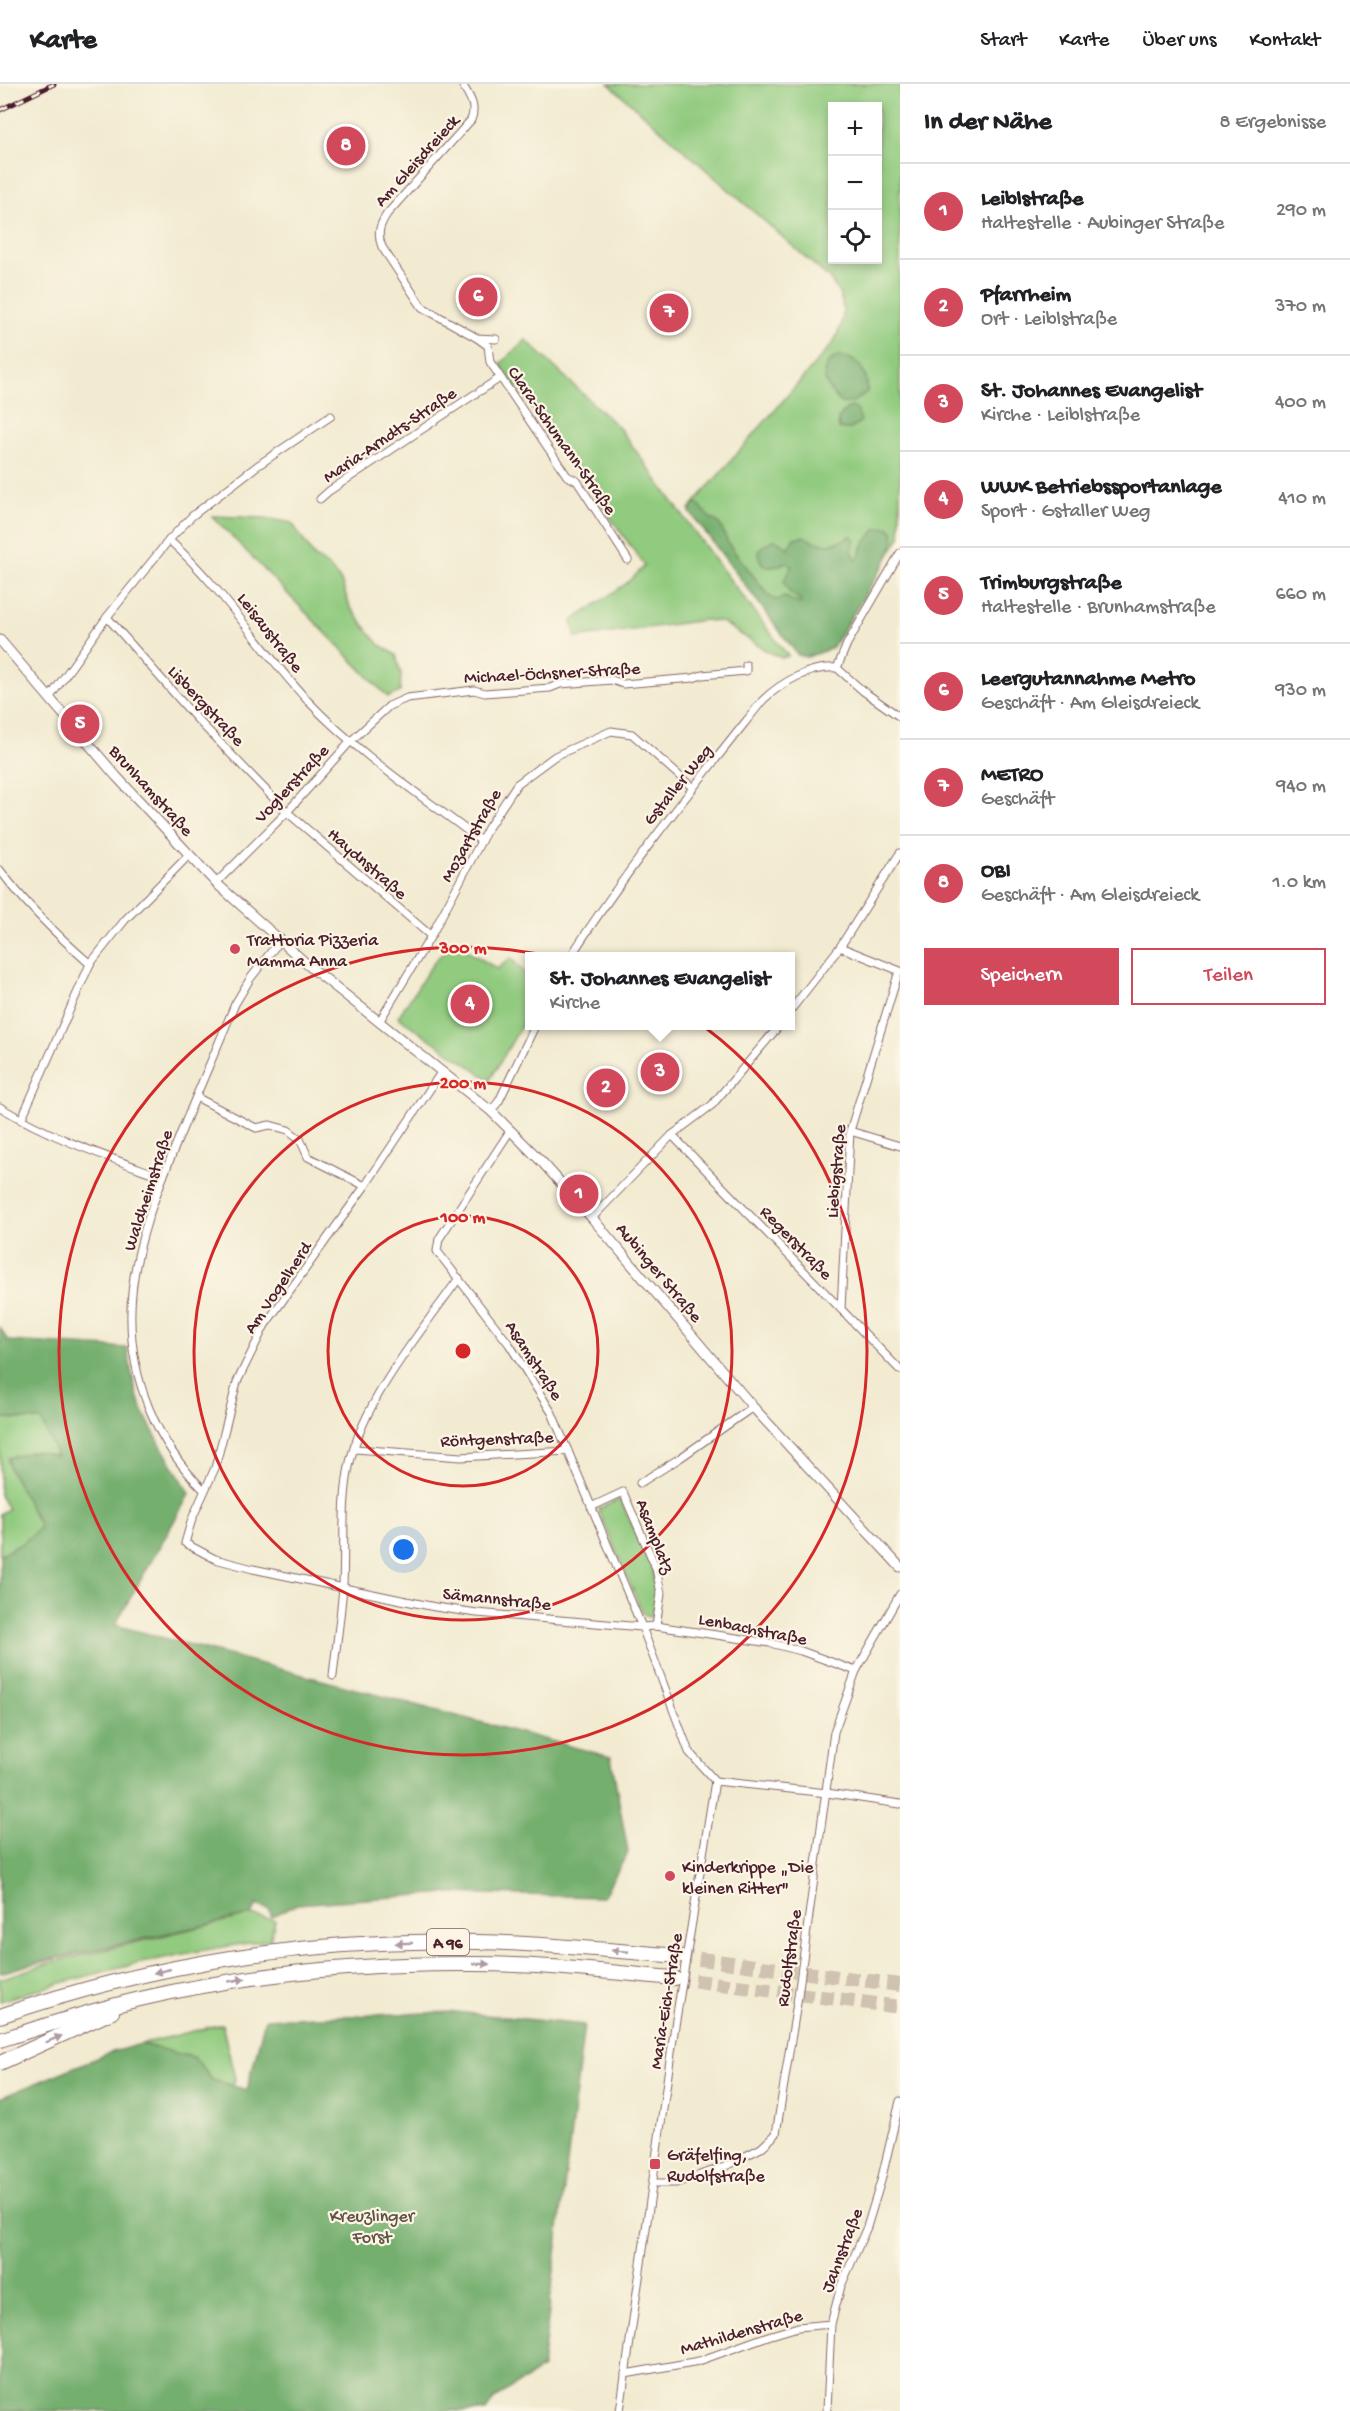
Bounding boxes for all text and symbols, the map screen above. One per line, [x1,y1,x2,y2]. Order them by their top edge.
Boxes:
text: Karte [30,25,97,58]
text: Start [980,29,1026,54]
text: Karte [1059,29,1109,54]
text: Über uns [1142,29,1216,54]
text: Kontakt [1249,29,1320,54]
map controls [828,102,882,264]
button: + [828,102,882,156]
text: In der Nähe [924,108,1052,139]
street label: Am Gleisdreieck [371,110,466,212]
text: 8 Ergebnisse [1220,112,1326,135]
pin: 8 [326,124,366,168]
button: − [828,156,882,210]
text: Leiblstraße [981,187,1083,213]
text: 1 [939,200,948,223]
text: 290 m [1276,200,1326,223]
button: locate [828,210,882,264]
text: Haltestelle · Aubinger Straße [981,213,1224,236]
pin: 6 [458,274,498,320]
text: Pfarrheim [981,283,1071,309]
pin: 7 [650,290,688,336]
text: 2 [939,296,948,319]
text: 370 m [1275,296,1326,319]
text: Ort · Leiblstraße [981,309,1117,332]
street label: Clara-Schumann-Straße [502,363,620,520]
text: St. Johannes Evangelist [981,379,1202,405]
street label: Maria-Arndts-Straße [320,383,462,489]
text: 3 [938,392,949,415]
text: 400 m [1275,392,1326,415]
text: Kirche · Leiblstraße [981,405,1140,428]
text: WWK Betriebssportanlage [981,475,1222,501]
text: 4 [939,488,948,511]
text: 410 m [1278,488,1326,511]
text: Sport · Gstaller Weg [981,501,1150,524]
text: Trimburgstraße [981,571,1122,597]
text: 5 [938,584,949,607]
text: 660 m [1275,584,1326,607]
street label: Leisaustraße [231,589,307,678]
text: Haltestelle · Brunhamstraße [981,597,1216,620]
street label: Michael-Öchsner-Straße [463,659,642,690]
street label: Lisbergstraße [162,662,248,752]
text: Leergutannahme Metro [981,667,1196,693]
text: 6 [938,680,949,703]
text: 930 m [1275,680,1326,703]
text: Geschäft · Am Gleisdreieck [981,693,1199,716]
pin: 5 [60,702,100,746]
street label: Brunhamstraße [103,741,197,842]
street label: Voglerstraße [250,741,335,829]
street label: Gstaller Weg [640,741,718,830]
text: METRO [981,763,1043,789]
text: 7 [938,776,949,799]
text: 940 m [1276,776,1326,799]
street label: Mozartstraße [437,785,508,887]
text: Geschäft [981,789,1054,812]
street label: Haydnstraße [322,825,411,906]
text: OBI [981,859,1011,885]
text: 8 [938,872,949,895]
text: 1.0 km [1272,872,1326,895]
text: Geschäft · Am Gleisdreieck [981,885,1199,908]
place label: Trattoria Pizzeria Mamma Anna [246,931,379,973]
text: 300 m [439,939,487,960]
marker: Trattoria Pizzeria Mamma Anna [228,942,242,956]
button: Speichern [924,948,1119,1005]
button: Teilen [1131,948,1326,1005]
popup [525,952,795,1030]
text: St. Johannes Evangelist [550,967,770,993]
pin: 4 [450,982,490,1026]
text: Kirche [550,993,600,1016]
pin: 3 [640,1050,680,1094]
pin: 2 [586,1066,626,1110]
text: 200 m [440,1074,486,1095]
street label: Liebigstraße [823,1123,852,1219]
street label: Waldheimstraße [120,1127,179,1254]
pin: 1 [560,1172,598,1216]
street label: Regerstraße [755,1202,836,1286]
text: 100 m [440,1208,486,1229]
street label: Aubinger Straße [610,1220,706,1328]
street label: Am Vogelherd [241,1237,318,1338]
street label: Asamstraße [499,1318,567,1406]
centre of rings [453,1341,473,1361]
street label: Röntgenstraße [440,1428,555,1453]
street label: Asamplatz [630,1497,678,1578]
your location [389,1535,418,1564]
street label: Sämannstraße [442,1584,553,1617]
street label: Lenbachstraße [696,1610,809,1651]
place label: Kinderkrippe „Die kleinen Ritter" [682,1858,814,1900]
marker: Kinderkrippe „Die kleinen Ritter" [663,1869,677,1883]
street label: Rudolfstraße [773,1908,808,2008]
road number: A 96 [427,1929,469,1955]
street label: Maria-Eich-Straße [646,1931,689,2071]
one-way arrow [395,1938,414,1947]
one-way arrow [610,1947,629,1956]
one-way arrow [471,1959,490,1969]
one-way arrow [153,1966,171,1976]
one-way arrow [228,1975,247,1984]
one-way arrow [45,2035,62,2044]
place label: Gräfelfing, Rudolfstraße [667,2146,766,2188]
marker: Gräfelfing, Rudolfstraße [648,2157,662,2171]
street label: Jahnstraße [818,2205,869,2296]
park label: Kreuzlinger Forst [330,2207,416,2249]
street label: Mathildenstraße [678,2306,806,2361]

